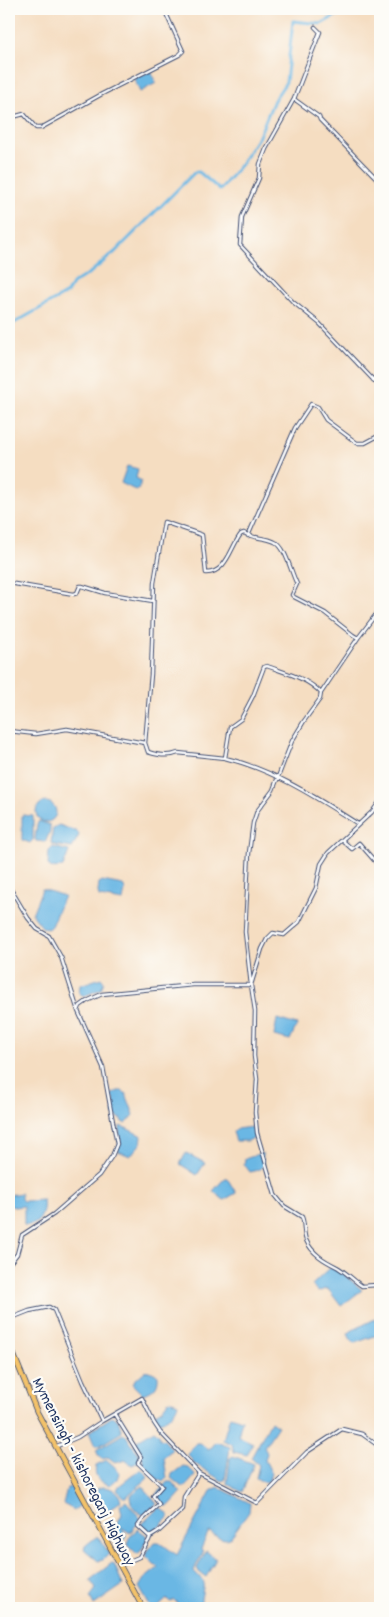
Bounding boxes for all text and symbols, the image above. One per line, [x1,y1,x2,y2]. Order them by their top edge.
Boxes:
street label: Mymensingh - kishoreganj Highway [25,1374,141,1571]

